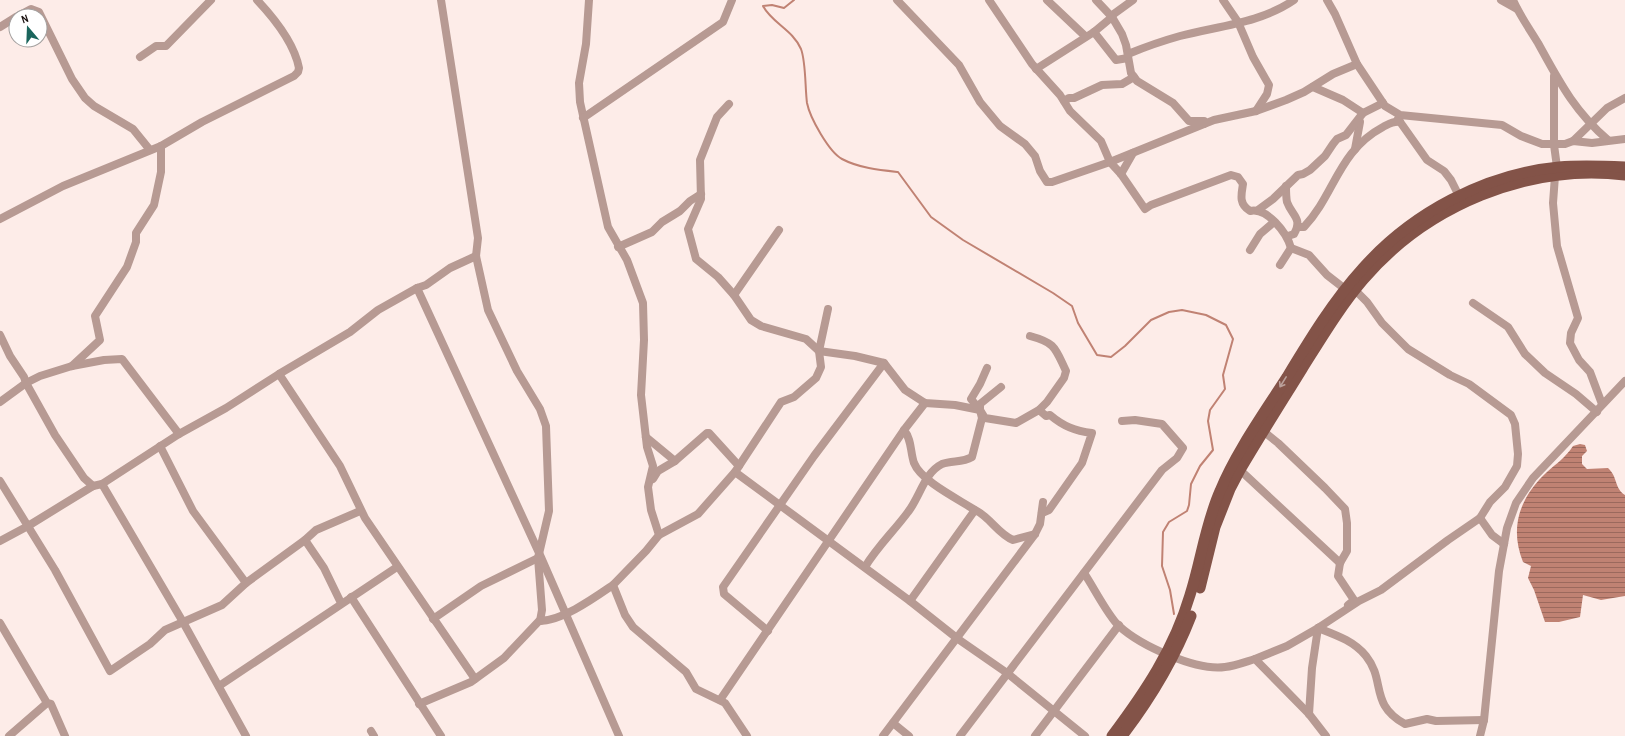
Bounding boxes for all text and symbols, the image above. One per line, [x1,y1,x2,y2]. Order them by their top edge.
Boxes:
north arrow [8,8,48,48]
text: N [19,11,30,26]
one-way arrow [1279,376,1287,388]

